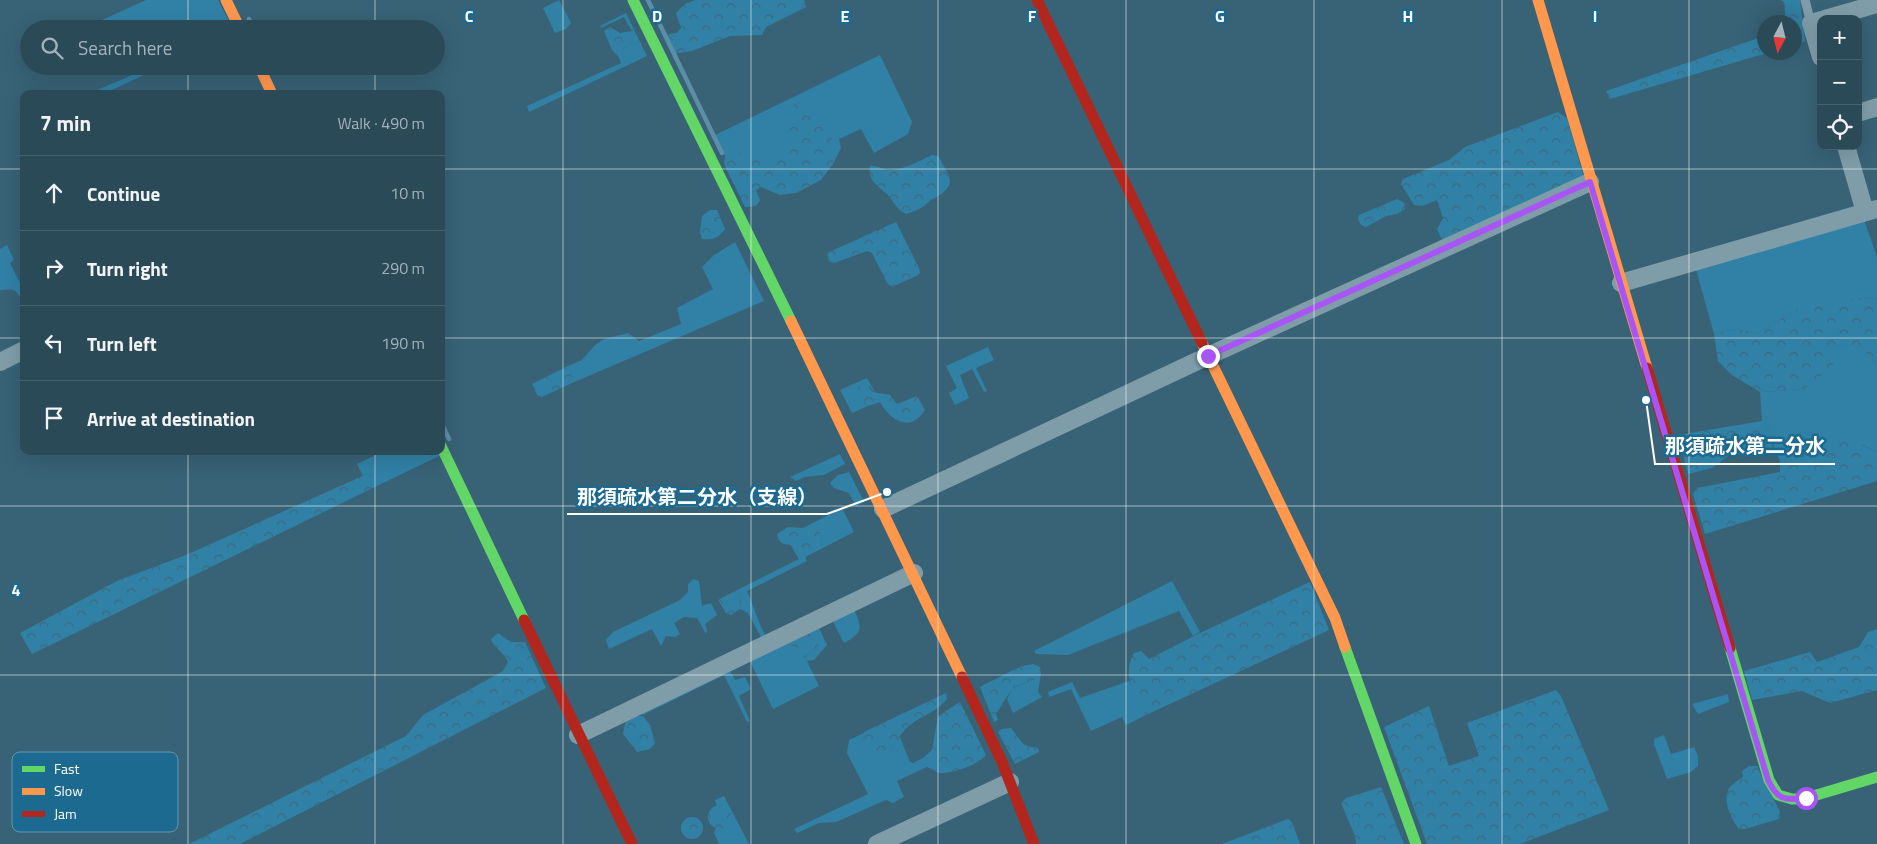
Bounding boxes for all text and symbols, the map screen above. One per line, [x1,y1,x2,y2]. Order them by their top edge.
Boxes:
text: C [465,4,474,28]
text: D [652,4,662,28]
text: E [841,4,850,28]
text: F [1028,4,1037,28]
text: G [1215,4,1225,28]
text: H [1403,4,1413,28]
text: I [1593,4,1597,28]
north arrow [1757,15,1802,60]
map controls [1817,15,1862,150]
button: + [1817,15,1862,60]
search box [20,20,445,75]
text: Search here [78,33,172,62]
icon: search [38,34,66,62]
button: − [1817,60,1862,105]
button: locate [1817,105,1862,150]
text: 7 min [40,107,91,139]
text: Walk · 490 m [337,111,425,135]
icon: ahead [40,179,68,207]
text: Continue [87,179,160,208]
text: 10 m [390,181,425,205]
icon: right [40,254,68,282]
text: Turn right [87,254,168,283]
text: 290 m [381,256,425,280]
icon: left [40,329,68,357]
text: Turn left [87,329,157,358]
text: 190 m [381,331,425,355]
route end [1197,345,1220,368]
icon: arrive [40,404,68,432]
text: Arrive at destination [87,404,255,433]
callout: 那須疏水第二分水 [1655,429,1835,464]
text: 那須疏水第二分水 [1665,430,1825,461]
callout: 那須疏水第二分水（支線） [567,479,827,514]
text: 那須疏水第二分水（支線） [577,481,817,512]
text: 4 [12,578,21,602]
legend [12,752,178,832]
text: Fast [54,758,79,779]
text: Slow [54,780,83,801]
route start [1795,787,1818,810]
text: Jam [54,803,77,824]

